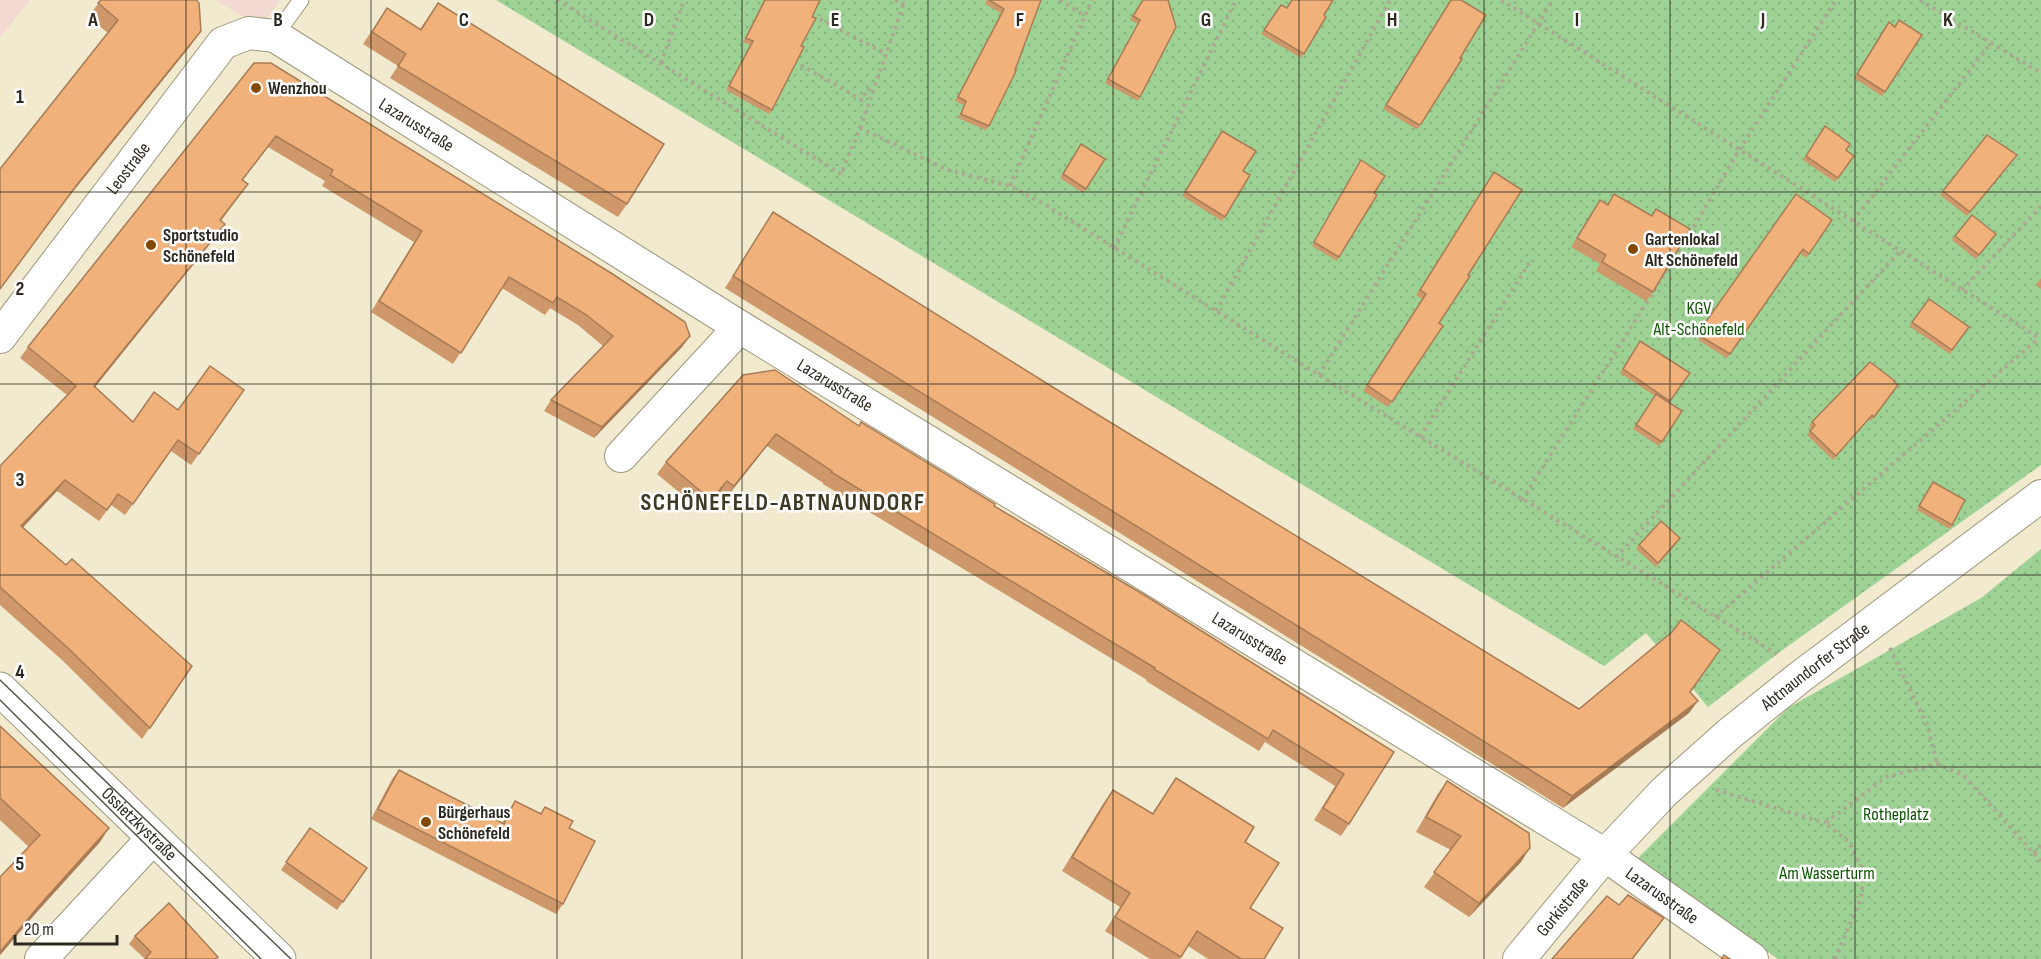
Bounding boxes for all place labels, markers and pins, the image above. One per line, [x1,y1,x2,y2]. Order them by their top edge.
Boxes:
place label: Wenzhou [268,78,327,99]
marker: Wenzhou [249,81,263,95]
place label: Sportstudio Schönefeld [163,225,239,267]
place label: Gartenlokal Alt Schönefeld [1644,229,1738,271]
marker: Sportstudio Schönefeld [144,238,158,252]
marker: Gartenlokal Alt Schönefeld [1626,242,1640,256]
place label: Bürgerhaus Schönefeld [438,802,511,844]
marker: Bürgerhaus Schönefeld [419,815,433,829]

